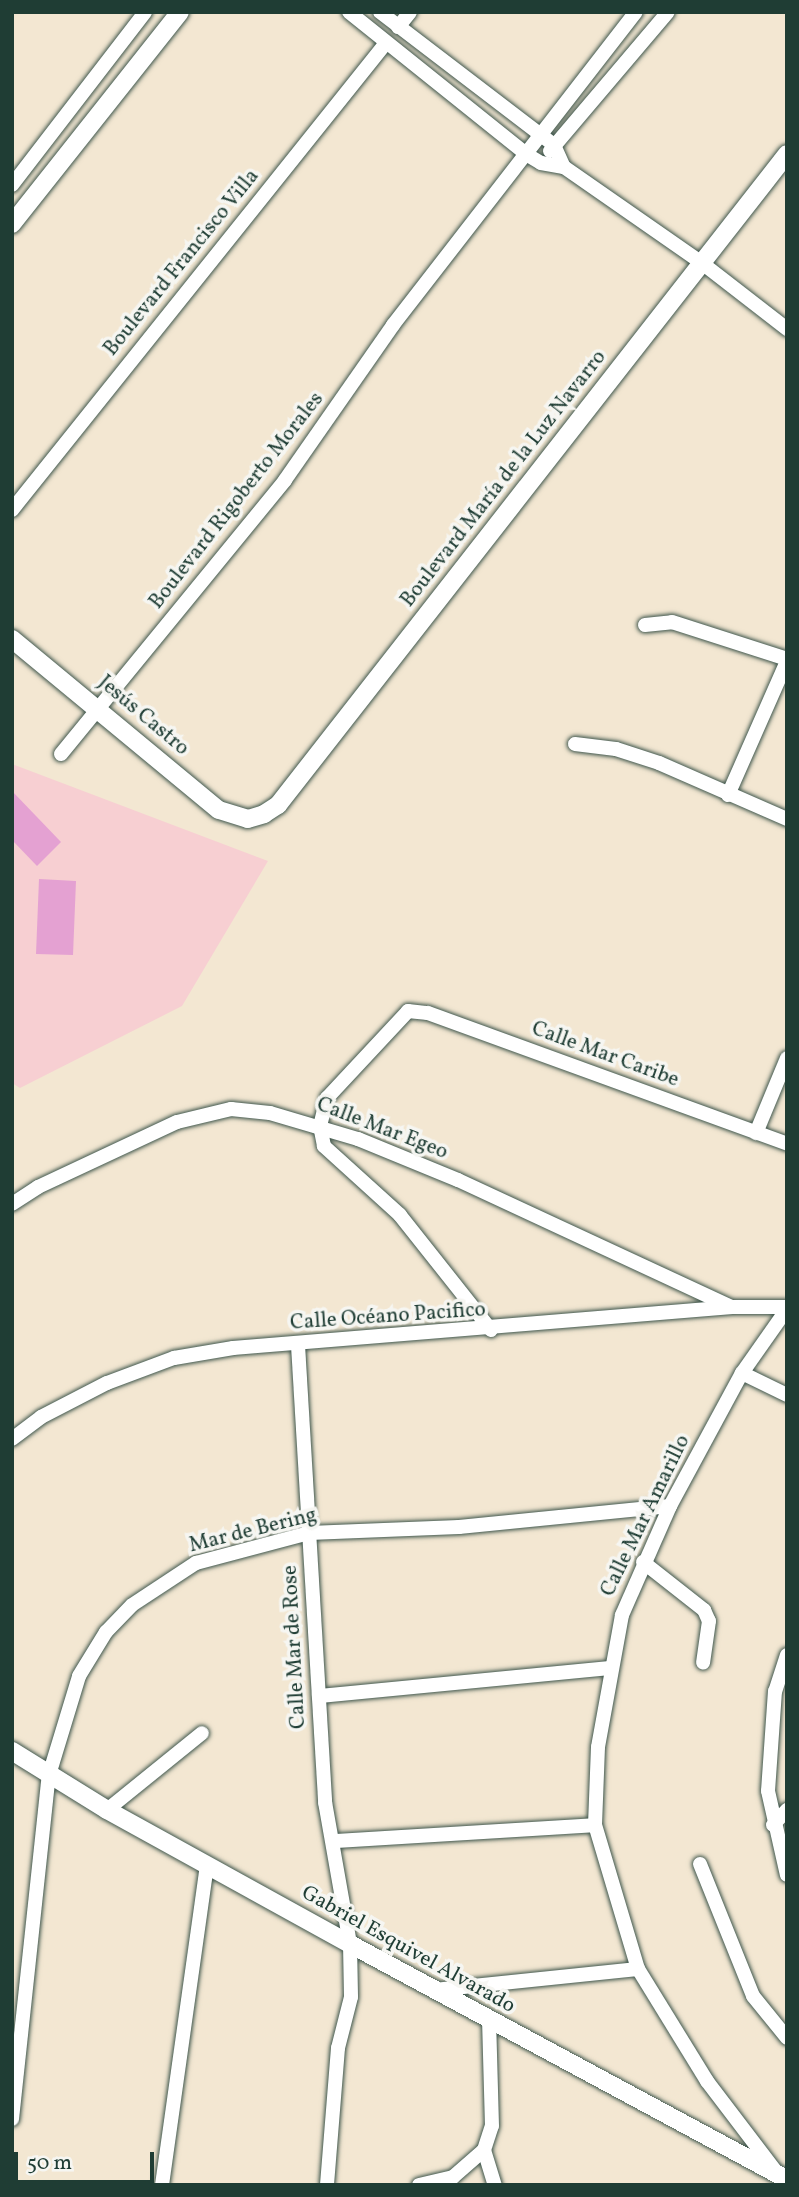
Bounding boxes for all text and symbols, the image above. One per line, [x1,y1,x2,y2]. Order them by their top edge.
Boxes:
street label: Boulevard Francisco Villa [99,164,265,362]
street label: Boulevard María de la Luz Navarro [396,345,612,613]
street label: Boulevard Rigoberto Morales [144,387,330,615]
street label: Jesús Castro [92,671,194,761]
street label: Calle Mar Caribe [528,1017,682,1093]
street label: Calle Mar Egeo [313,1092,451,1166]
street label: Calle Océano Pacifico [289,1298,487,1336]
street label: Calle Mar Amarillo [596,1431,696,1601]
street label: Mar de Bering [187,1503,319,1559]
street label: Calle Mar de Rose [278,1564,312,1730]
street label: Gabriel Esquivel Alvarado [297,1881,519,2019]
scale bar [18,2138,158,2182]
text: 50 m [27,2149,72,2178]

